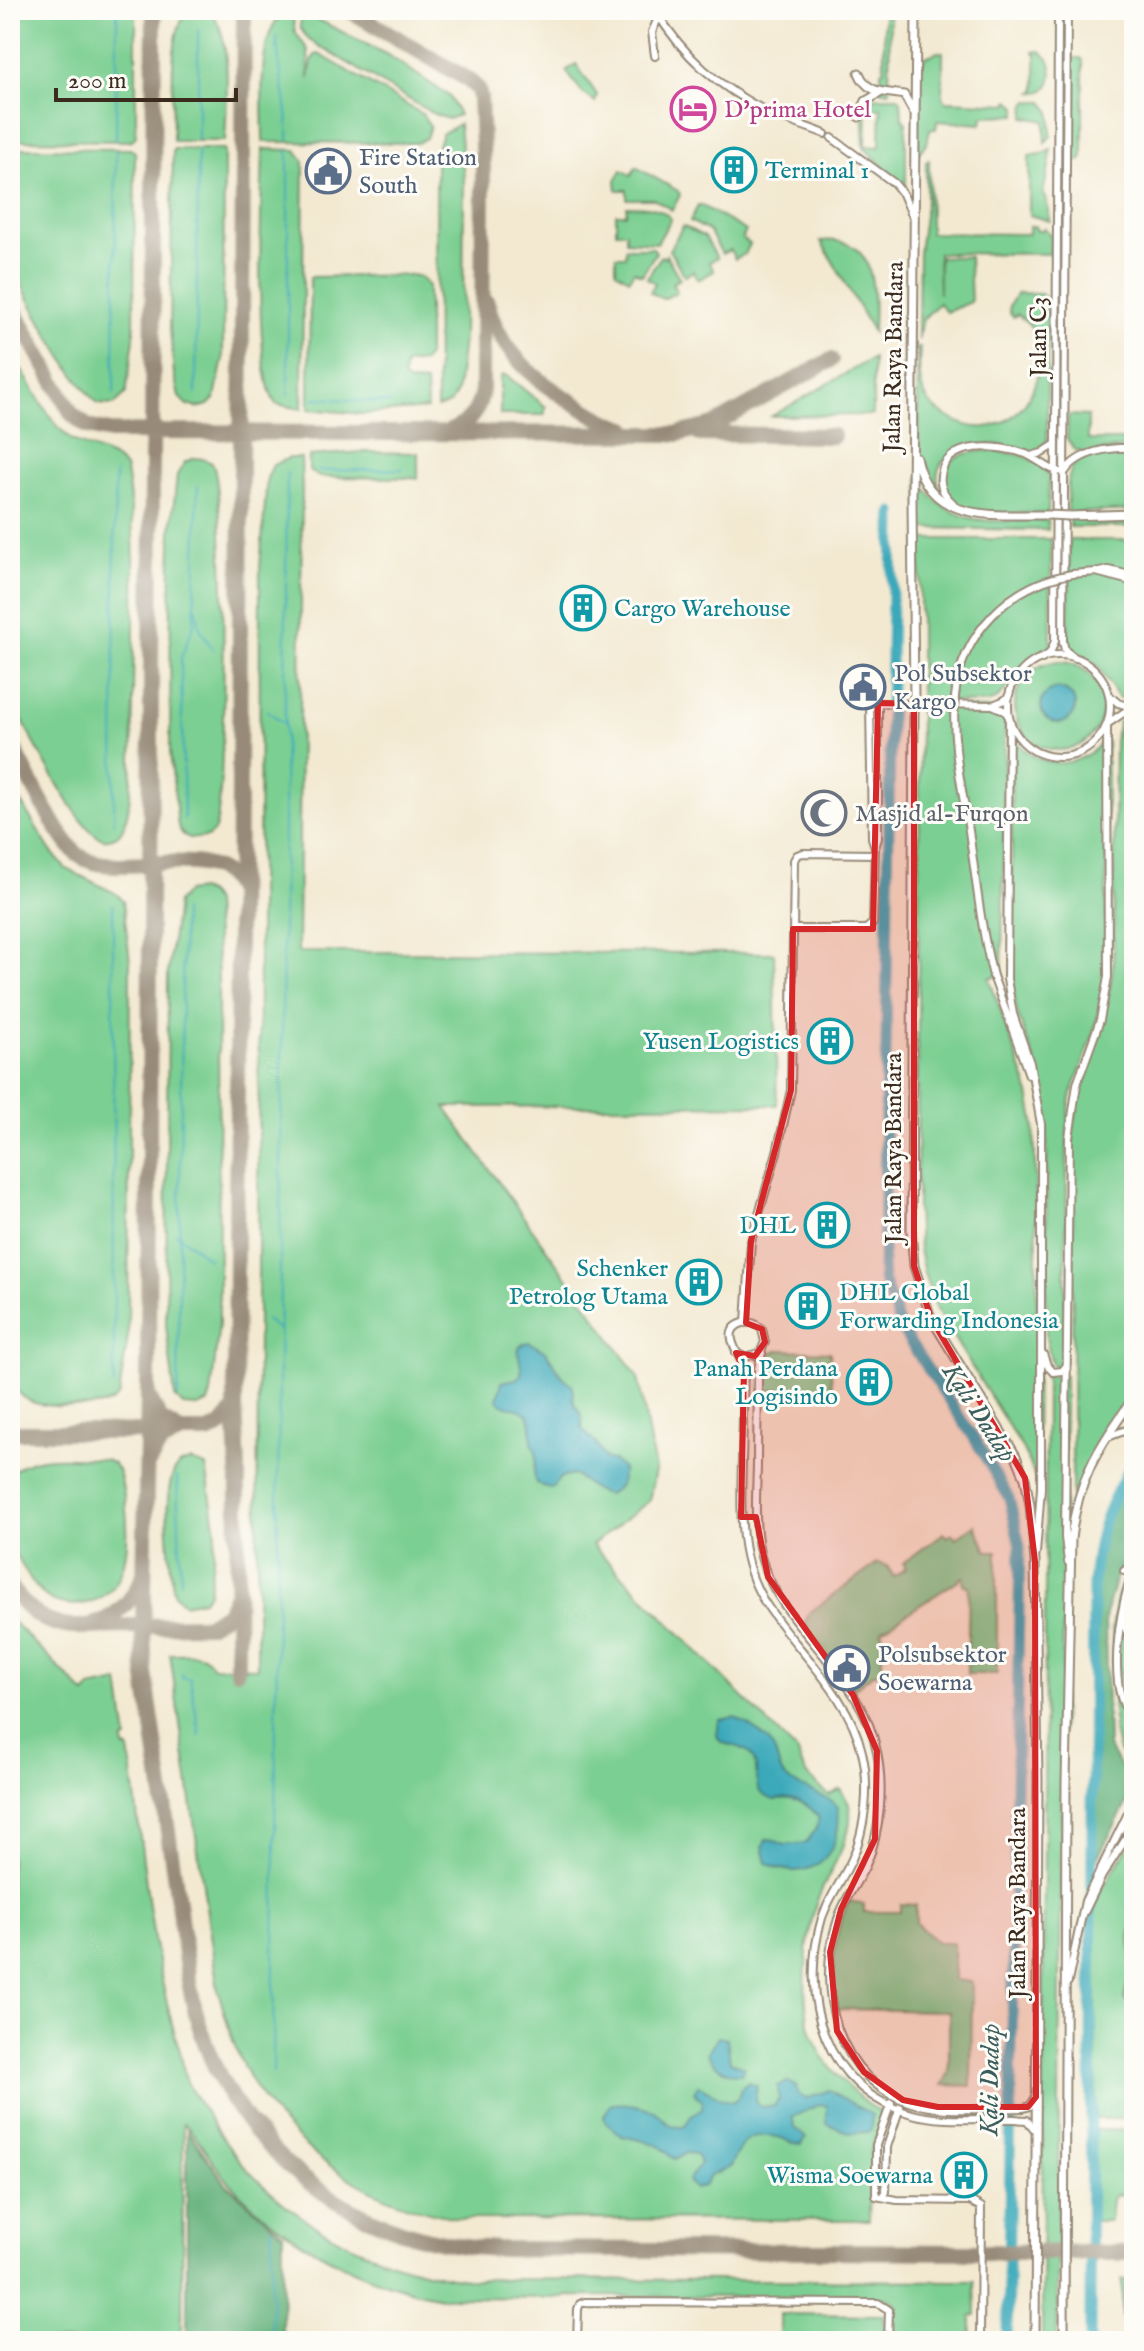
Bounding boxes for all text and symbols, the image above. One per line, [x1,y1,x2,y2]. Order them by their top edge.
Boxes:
scale bar [56,52,236,102]
text: 200 m [68,66,127,97]
hotel icon: D'prima Hotel [669,85,717,133]
place label: D'prima Hotel [724,95,872,126]
place label: Fire Station South [359,143,477,202]
building icon: Terminal 1 [710,146,758,194]
public building icon: Fire Station South [304,147,352,195]
place label: Terminal 1 [765,156,869,187]
street label: Jalan Raya Bandara [877,260,912,456]
street label: Jalan C3 [1024,297,1055,380]
building icon: Cargo Warehouse [559,584,607,632]
place label: Cargo Warehouse [614,594,790,625]
place label: Pol Subsektor Kargo [894,659,1032,718]
public building icon: Pol Subsektor Kargo [839,663,887,711]
mosque icon: Masjid al-Furqon [800,789,848,837]
place label: Masjid al-Furqon [855,799,1029,830]
building icon: Yusen Logistics [806,1017,854,1065]
place label: Yusen Logistics [642,1027,799,1058]
street label: Jalan Raya Bandara [879,1052,910,1247]
building icon: DHL [803,1201,851,1249]
place label: DHL [739,1211,797,1242]
place label: Schenker Petrolog Utama [509,1254,669,1313]
building icon: Schenker Petrolog Utama [675,1258,723,1306]
place label: DHL Global Forwarding Indonesia [839,1278,1059,1337]
building icon: DHL Global Forwarding Indonesia [784,1282,832,1330]
place label: Panah Perdana Logisindo [693,1354,839,1413]
water label: Kali Dadap [934,1356,1023,1469]
building icon: Panah Perdana Logisindo [845,1358,893,1406]
place label: Polsubsektor Soewarna [878,1640,1007,1699]
public building icon: Polsubsektor Soewarna [823,1644,871,1692]
street label: Jalan Raya Bandara [1003,1807,1034,2002]
water label: Kali Dadap [973,2024,1008,2137]
building icon: Wisma Soewarna [940,2151,988,2199]
place label: Wisma Soewarna [767,2161,934,2192]

